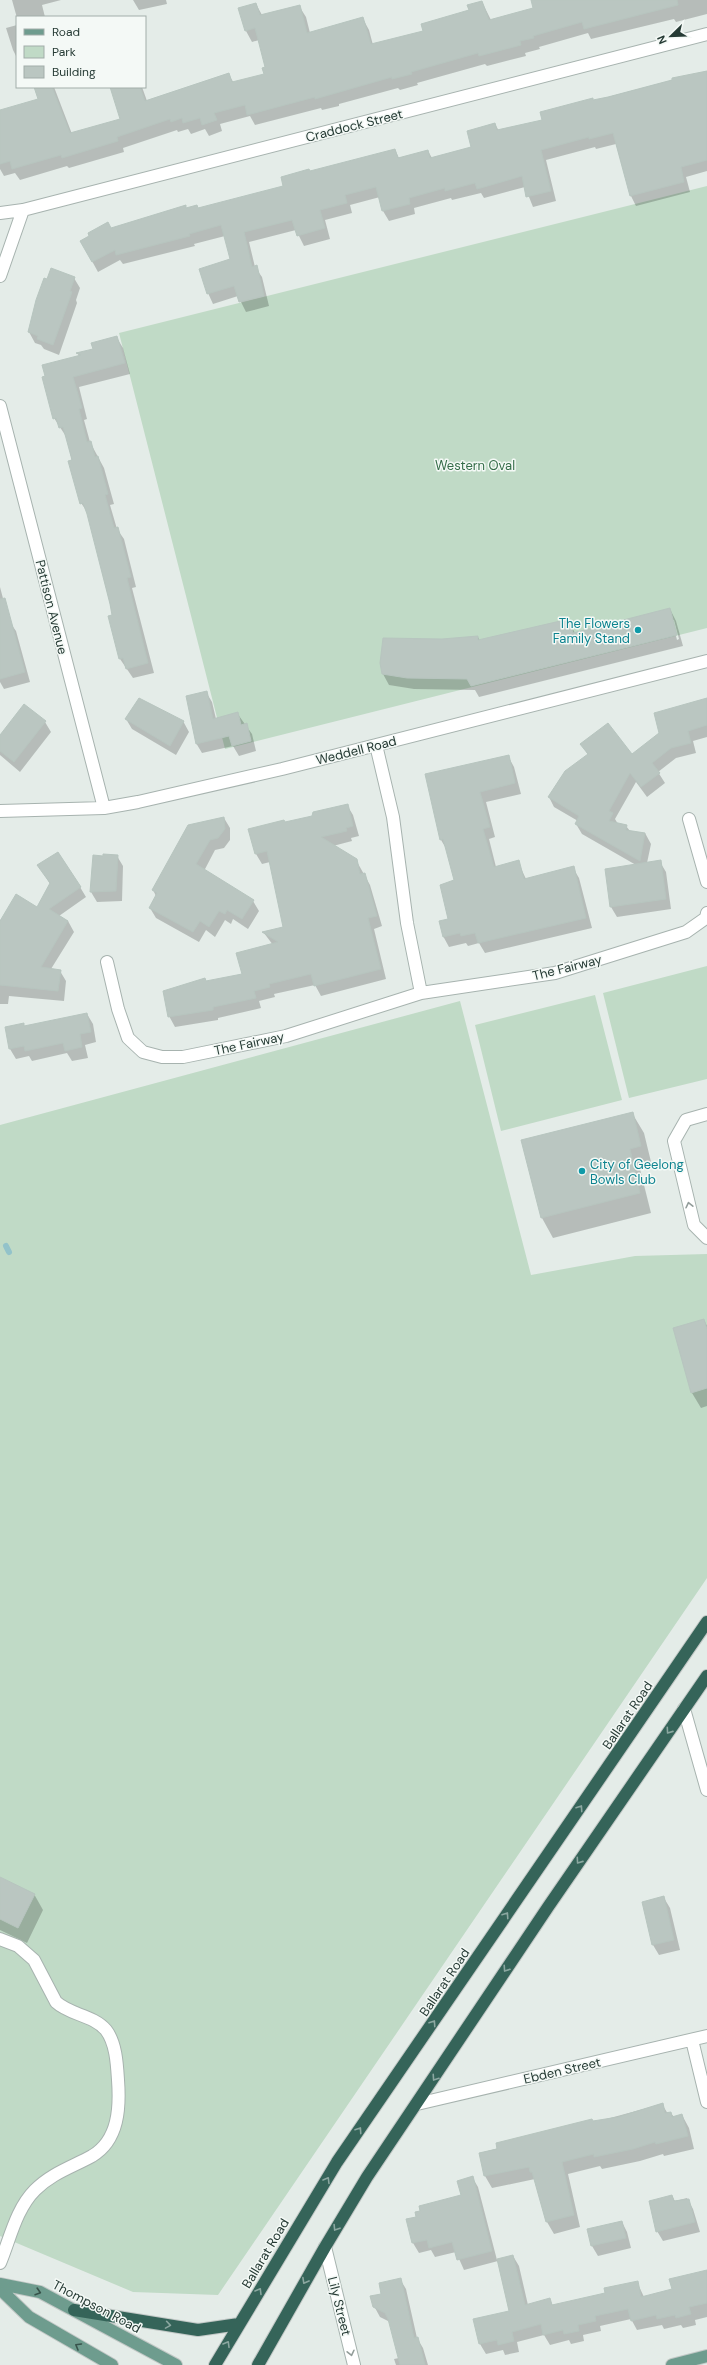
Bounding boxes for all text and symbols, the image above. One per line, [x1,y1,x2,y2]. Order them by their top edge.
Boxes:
legend [16,16,146,88]
north arrow [651,16,691,56]
text: Road [52,24,80,40]
text: N [654,33,670,46]
text: Park [52,44,76,60]
text: Building [52,64,96,80]
street label: Craddock Street [304,105,404,146]
park label: Western Oval [435,457,515,474]
street label: Pattison Avenue [32,558,71,656]
place label: The Flowers Family Stand [553,615,630,647]
marker: The Flowers Family Stand [633,625,643,635]
street label: Weddell Road [314,732,398,769]
street label: The Fairway [531,951,604,984]
street label: The Fairway [213,1028,286,1059]
place label: City of Geelong Bowls Club [590,1156,684,1188]
marker: City of Geelong Bowls Club [577,1166,587,1176]
one-way arrow [686,1201,694,1208]
street label: Ballarat Road [598,1678,656,1752]
one-way arrow [667,1727,674,1734]
one-way arrow [575,1805,583,1812]
one-way arrow [577,1857,584,1864]
one-way arrow [501,1913,508,1920]
street label: Ballarat Road [415,1945,473,2019]
one-way arrow [504,1965,511,1972]
one-way arrow [428,2020,435,2027]
street label: Ebden Street [522,2053,602,2088]
one-way arrow [432,2073,439,2080]
one-way arrow [354,2127,362,2134]
one-way arrow [322,2177,329,2184]
street label: Ballarat Road [238,2215,293,2291]
one-way arrow [333,2224,341,2231]
street label: Lily Street [324,2275,355,2337]
street label: Thompson Road [50,2276,144,2337]
one-way arrow [303,2277,310,2284]
one-way arrow [34,2287,41,2296]
one-way arrow [254,2288,262,2295]
one-way arrow [165,2320,171,2329]
one-way arrow [222,2341,229,2348]
one-way arrow [75,2343,82,2350]
one-way arrow [347,2350,355,2356]

